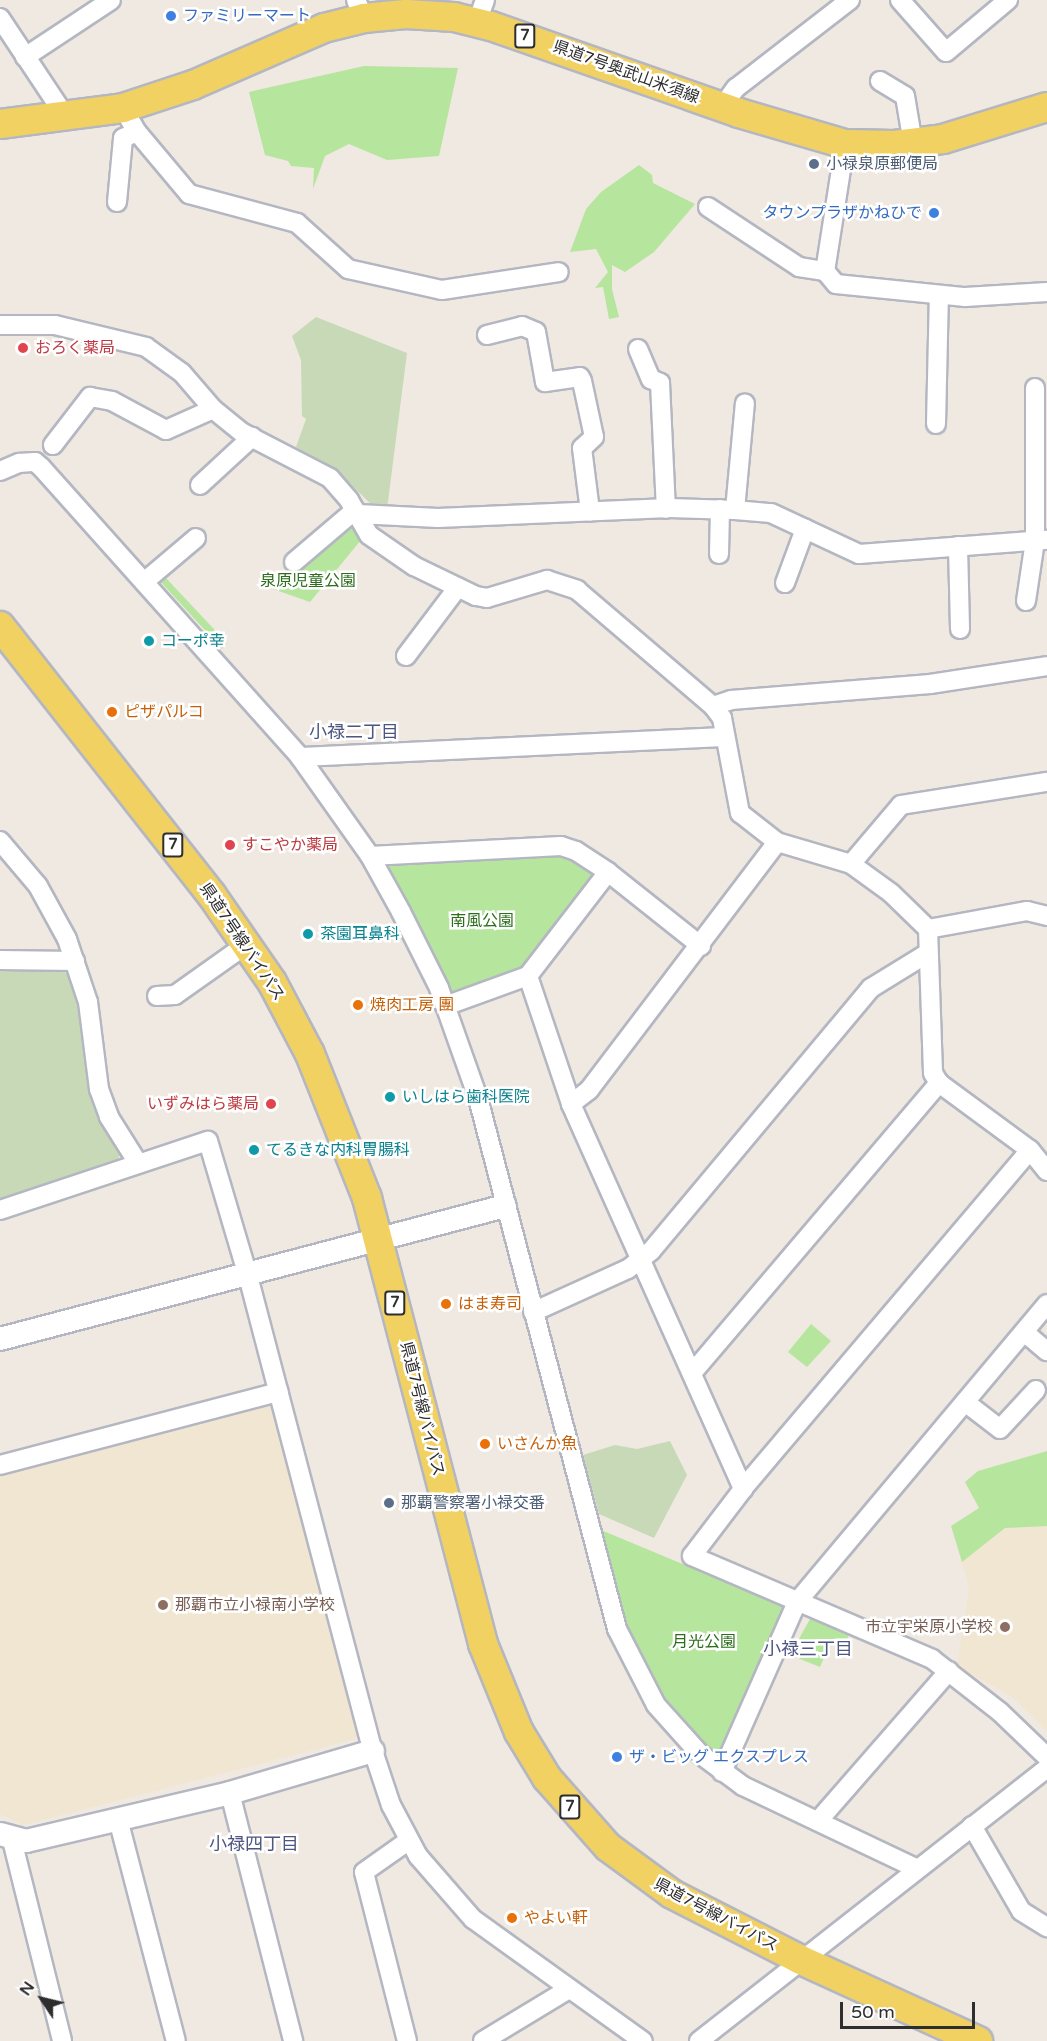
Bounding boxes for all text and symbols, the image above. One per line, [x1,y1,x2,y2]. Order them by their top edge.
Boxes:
place label: ファミリーマート [183,6,311,26]
marker: ファミリーマート [164,9,178,23]
road number: 7 [513,24,537,48]
street label: 県道7号奥武山米須線 [550,37,702,107]
place label: 小禄泉原郵便局 [826,154,938,174]
marker: 小禄泉原郵便局 [807,157,821,171]
place label: タウンプラザかねひで [762,203,922,223]
marker: タウンプラザかねひで [927,206,941,220]
place label: おろく薬局 [35,338,115,358]
marker: おろく薬局 [16,341,30,355]
park label: 泉原児童公園 [260,571,356,591]
place label: コーポ幸 [161,631,225,651]
marker: コーポ幸 [142,634,156,648]
place label: ピザパルコ [124,702,204,722]
marker: ピザパルコ [105,705,119,719]
district label: 小禄二丁目 [309,721,399,743]
road number: 7 [161,833,185,857]
place label: すこやか薬局 [242,835,338,855]
marker: すこやか薬局 [223,838,237,852]
street label: 県道7号線バイパス [195,879,289,1005]
park label: 南風公園 [450,911,514,931]
place label: 茶園耳鼻科 [320,924,400,944]
marker: 茶園耳鼻科 [301,927,315,941]
place label: 焼肉工房 團 [370,995,454,1015]
marker: 焼肉工房 團 [351,998,365,1012]
place label: いしはら歯科医院 [402,1087,530,1107]
marker: いしはら歯科医院 [383,1090,397,1104]
place label: いずみはら薬局 [147,1094,259,1114]
marker: いずみはら薬局 [264,1097,278,1111]
place label: てるきな内科胃腸科 [266,1140,410,1160]
marker: てるきな内科胃腸科 [247,1143,261,1157]
road number: 7 [383,1291,407,1315]
place label: はま寿司 [458,1294,522,1314]
marker: はま寿司 [439,1297,453,1311]
street label: 県道7号線バイパス [396,1340,448,1478]
place label: いさんか魚 [497,1434,577,1454]
marker: いさんか魚 [478,1437,492,1451]
place label: 那覇警察署小禄交番 [401,1493,545,1513]
marker: 那覇警察署小禄交番 [382,1496,396,1510]
place label: 那覇市立小禄南小学校 [175,1595,335,1615]
marker: 那覇市立小禄南小学校 [156,1598,170,1612]
place label: 市立宇栄原小学校 [865,1617,993,1637]
marker: 市立宇栄原小学校 [998,1620,1012,1634]
park label: 月光公園 [672,1632,736,1652]
district label: 小禄三丁目 [763,1638,853,1660]
place label: ザ・ビッグ エクスプレス [629,1747,809,1767]
marker: ザ・ビッグ エクスプレス [610,1750,624,1764]
road number: 7 [558,1795,582,1819]
district label: 小禄四丁目 [209,1833,299,1855]
street label: 県道7号線バイパス [651,1874,781,1956]
place label: やよい軒 [524,1908,588,1928]
marker: やよい軒 [505,1911,519,1925]
north arrow [12,1969,72,2029]
text: N [15,1978,39,2000]
scale bar [843,1990,978,2028]
text: 50 m [851,2001,895,2023]

